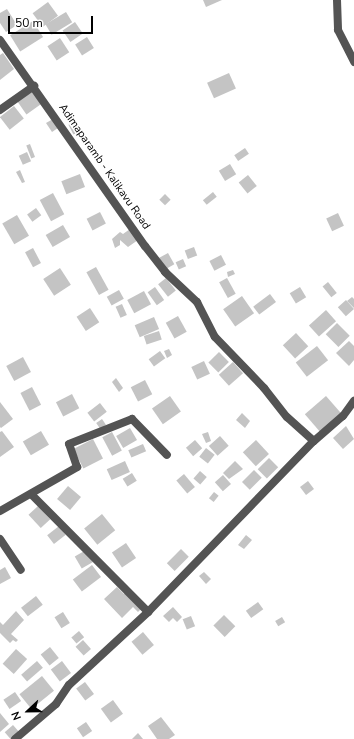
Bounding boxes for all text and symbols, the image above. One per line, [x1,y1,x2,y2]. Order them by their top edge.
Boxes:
scale bar [10,8,95,34]
text: 50 m [15,15,43,31]
street label: Adimaparamb - Kalikavu Road [55,102,153,232]
north arrow [8,691,48,731]
text: N [8,709,25,722]

